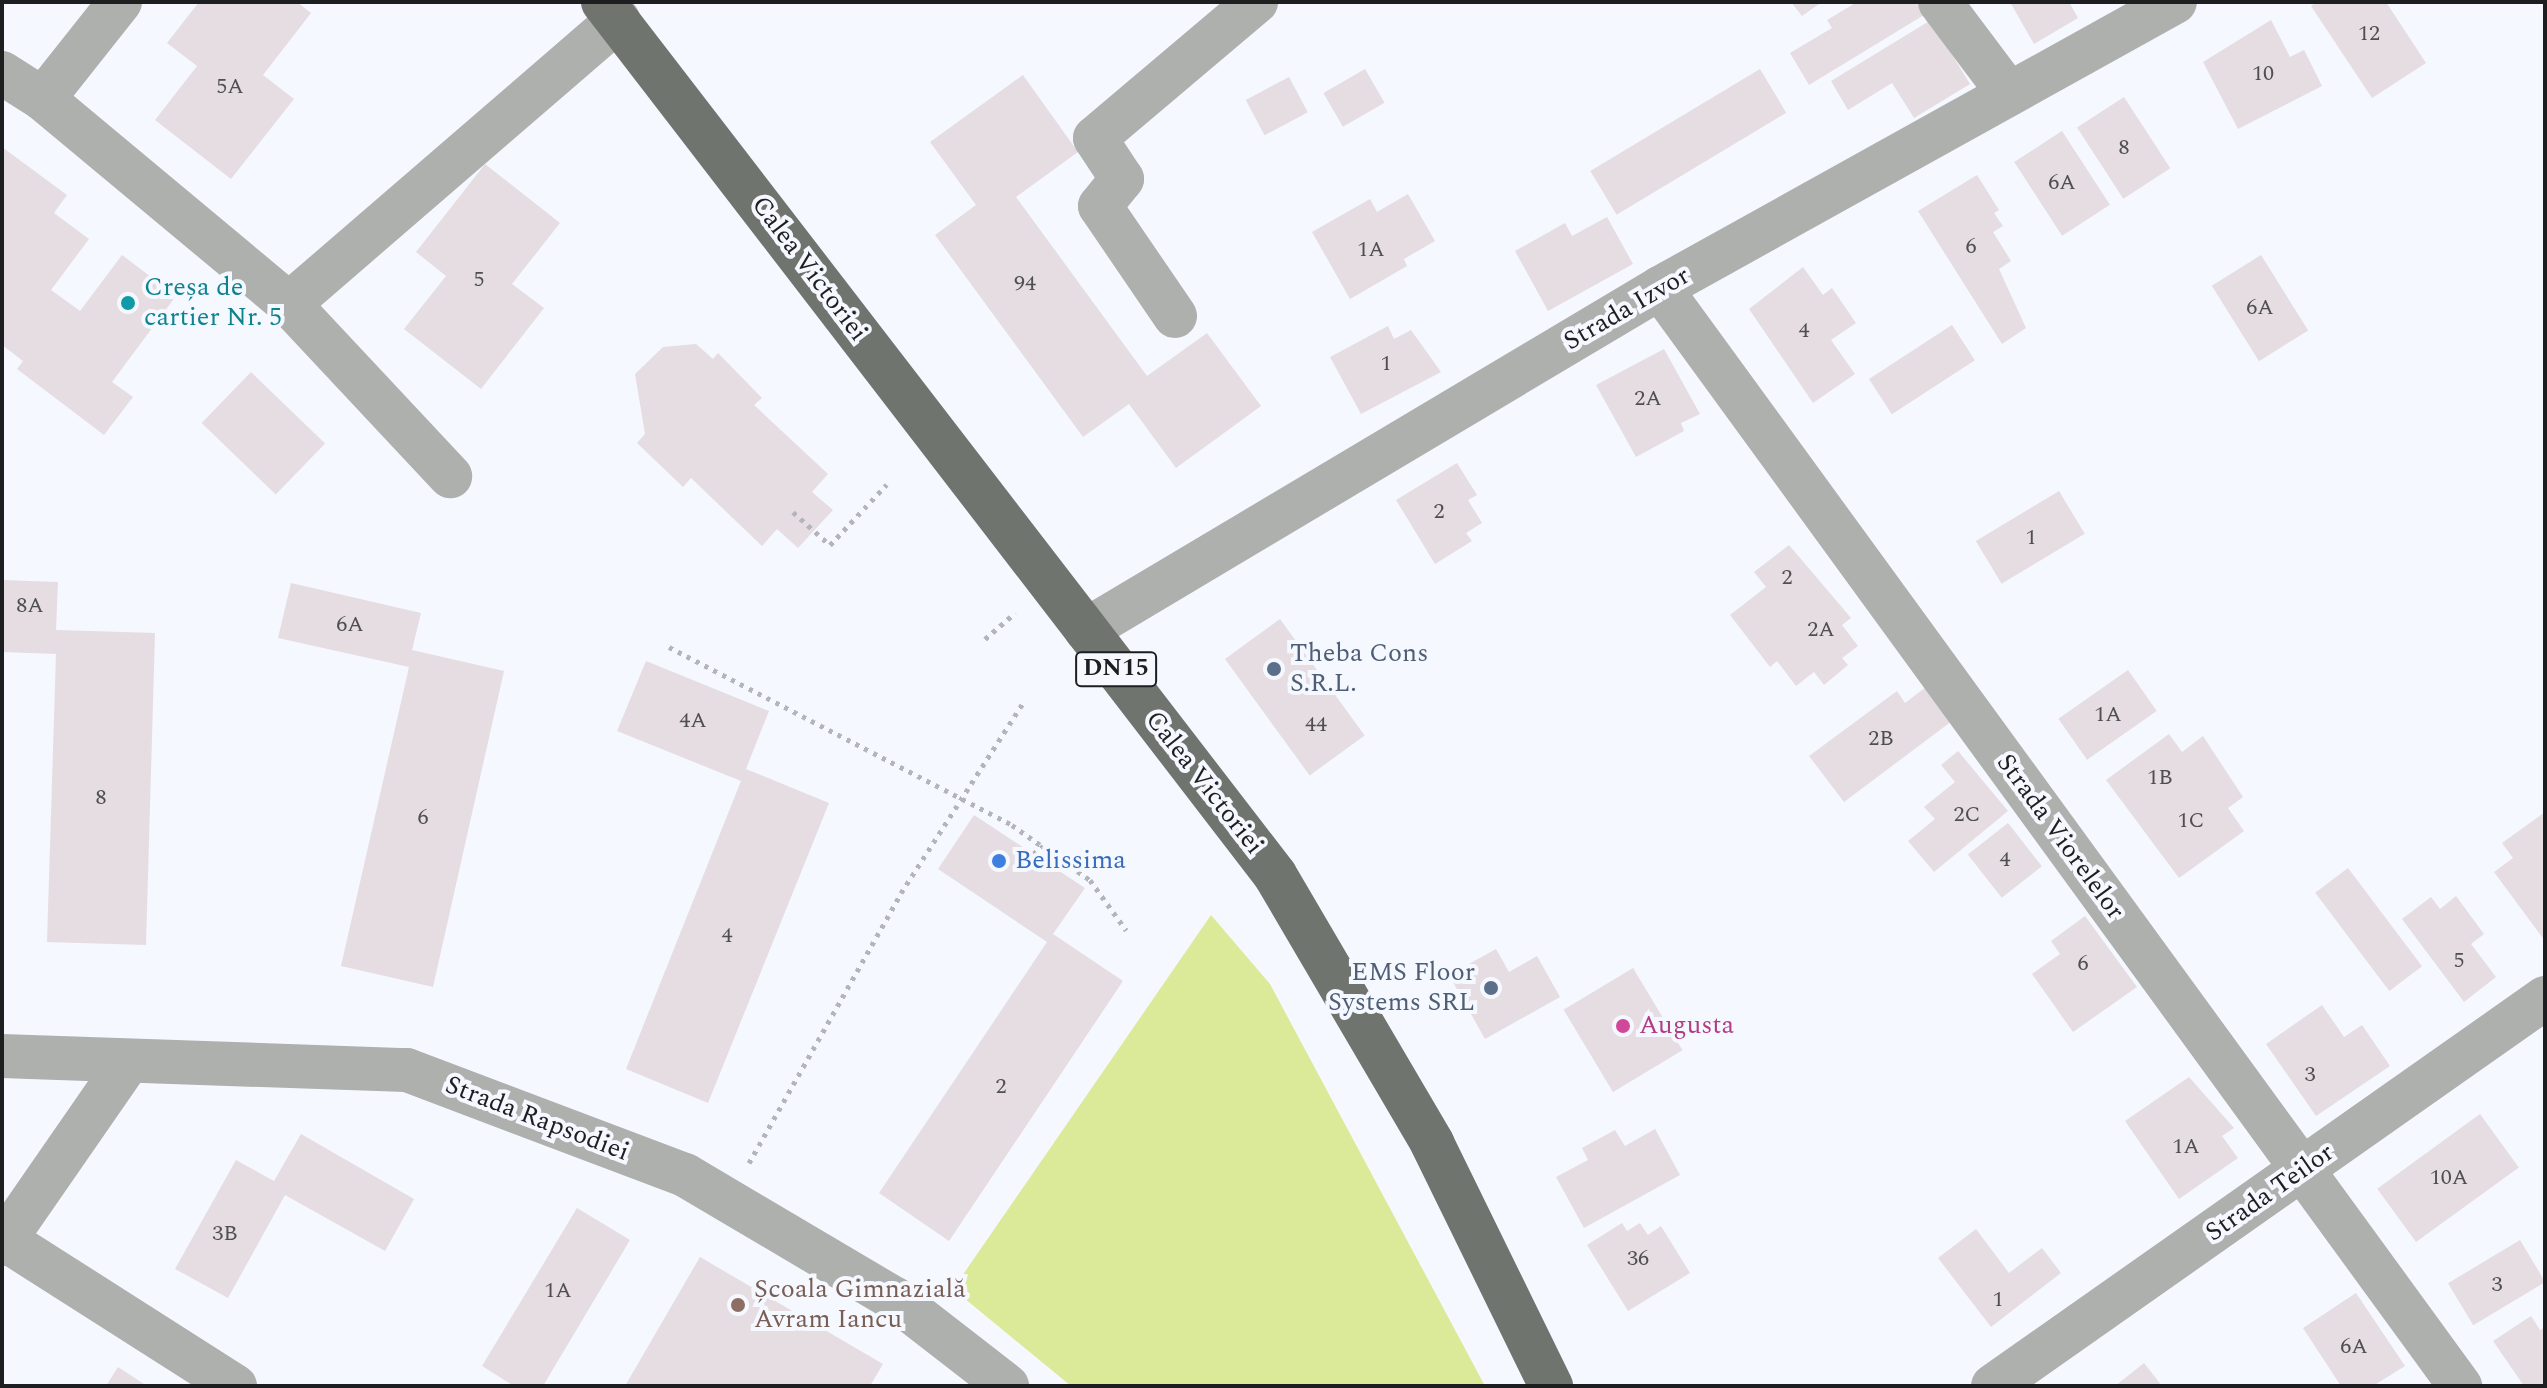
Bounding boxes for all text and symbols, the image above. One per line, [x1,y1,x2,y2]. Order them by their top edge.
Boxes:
house number: 12 [2358,21,2380,47]
house number: 10 [2252,61,2274,87]
house number: 5A [216,74,244,100]
house number: 8 [2119,135,2129,161]
house number: 6A [2048,170,2076,196]
street label: Calea Victoriei [744,190,874,348]
house number: 6 [1966,234,1976,260]
house number: 1A [1357,237,1385,263]
street label: Strada Izvor [1559,260,1695,358]
house number: 5 [474,267,484,293]
house number: 94 [1014,271,1036,297]
place label: Creșa de cartier Nr. 5 [144,272,282,334]
marker: Creșa de cartier Nr. 5 [119,294,137,312]
house number: 6A [2246,295,2274,321]
house number: 4 [1799,318,1809,344]
house number: 1 [1381,351,1391,377]
house number: 2A [1634,386,1662,412]
house number: 2 [1434,499,1444,525]
house number: 1 [2026,525,2036,551]
house number: 2 [1782,565,1792,591]
house number: 8A [16,593,44,619]
house number: 6A [336,612,364,638]
house number: 2A [1807,617,1835,643]
place label: Theba Cons S.R.L. [1290,638,1428,700]
road number: DN15 [1074,649,1158,689]
marker: Theba Cons S.R.L. [1265,660,1283,678]
house number: 1A [2094,702,2122,728]
street label: Calea Victoriei [1138,705,1270,861]
house number: 4A [679,708,707,734]
house number: 44 [1305,712,1327,738]
house number: 2B [1868,726,1894,752]
street label: Strada Viorelelor [1989,748,2131,926]
house number: 1B [2147,765,2173,791]
house number: 8 [96,785,106,811]
house number: 2C [1954,802,1980,828]
house number: 6 [418,805,428,831]
house number: 1C [2178,808,2204,834]
place label: Belissima [1015,845,1126,877]
house number: 4 [2000,847,2010,873]
marker: Belissima [990,852,1008,870]
house number: 4 [722,923,732,949]
house number: 5 [2454,948,2464,974]
house number: 6 [2078,951,2088,977]
place label: EMS Floor Systems SRL [1328,957,1475,1018]
marker: EMS Floor Systems SRL [1482,979,1500,997]
place label: Augusta [1639,1010,1734,1042]
marker: Augusta [1614,1017,1632,1035]
house number: 3 [2305,1062,2315,1088]
street label: Strada Rapsodiei [441,1070,633,1168]
house number: 2 [996,1074,1006,1100]
house number: 1A [2172,1134,2200,1160]
street label: Strada Teilor [2200,1137,2340,1249]
house number: 10A [2430,1165,2468,1191]
house number: 3B [212,1221,238,1247]
house number: 36 [1627,1246,1649,1272]
house number: 3 [2492,1272,2502,1298]
place label: Școala Gimnazială Avram Iancu [754,1274,966,1336]
house number: 1A [544,1278,572,1304]
house number: 1 [1993,1287,2003,1313]
marker: Școala Gimnazială Avram Iancu [729,1296,747,1314]
house number: 6A [2340,1334,2368,1360]

